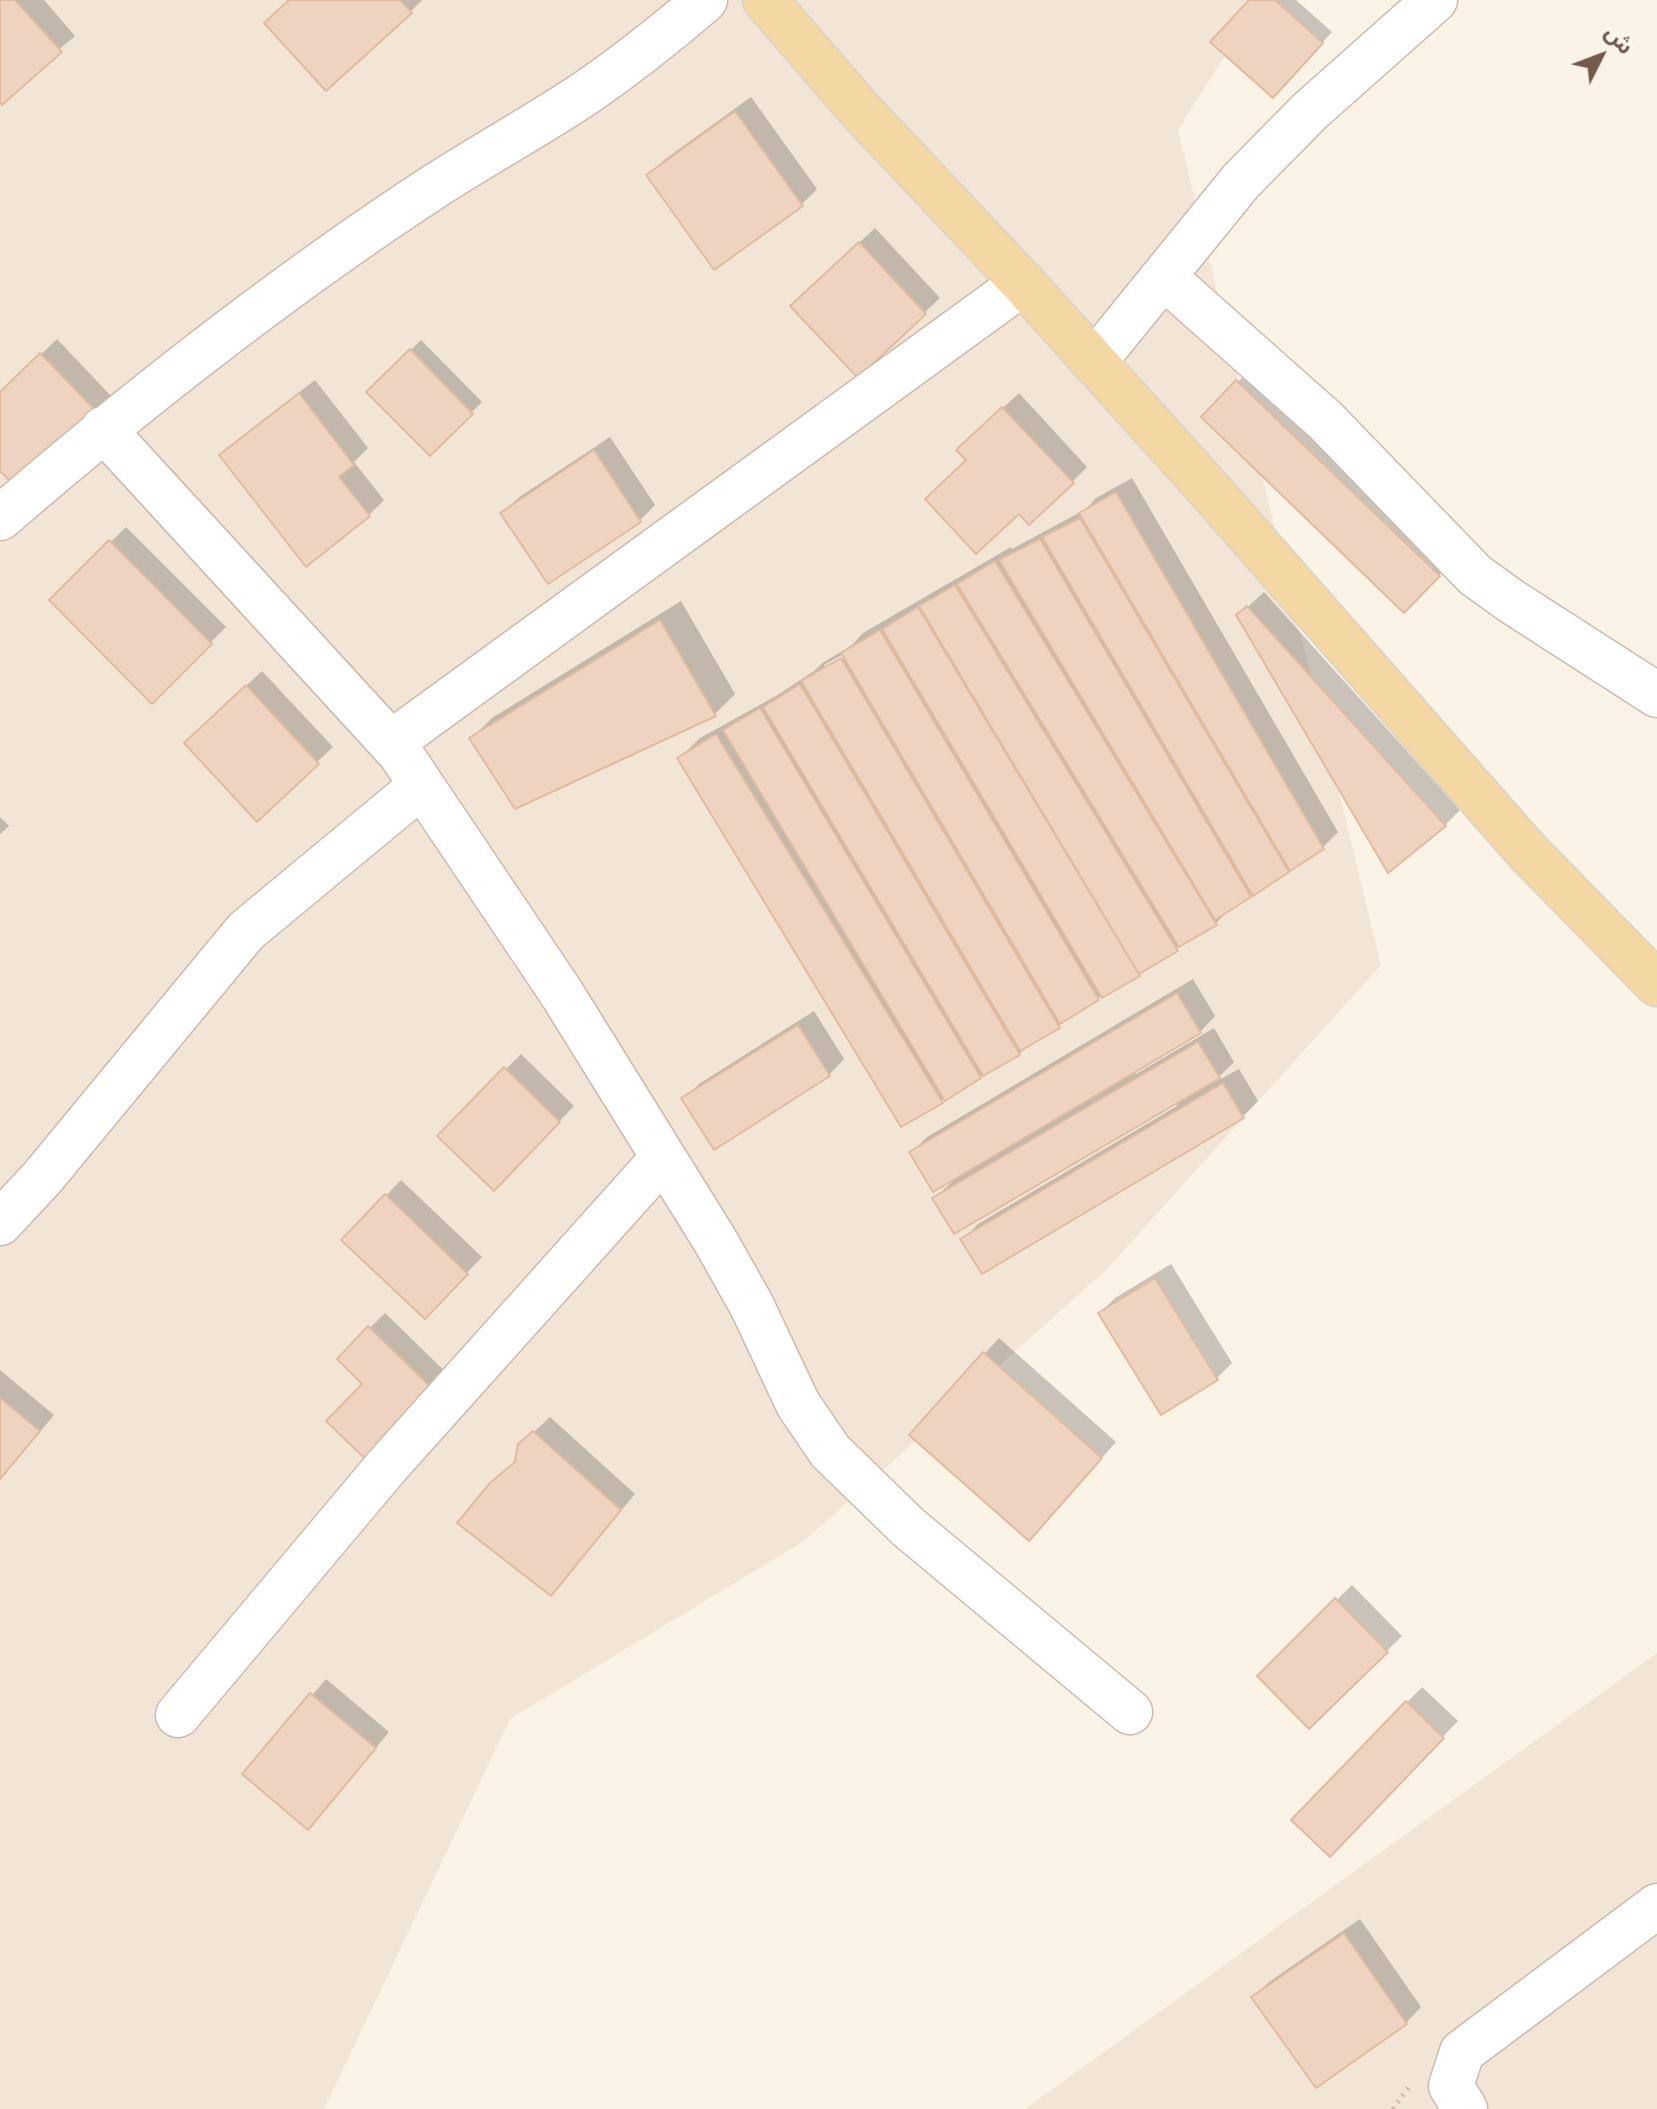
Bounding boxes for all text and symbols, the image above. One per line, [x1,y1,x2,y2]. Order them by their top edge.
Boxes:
north arrow [1561,16,1641,96]
text: ش [1598,19,1640,61]

